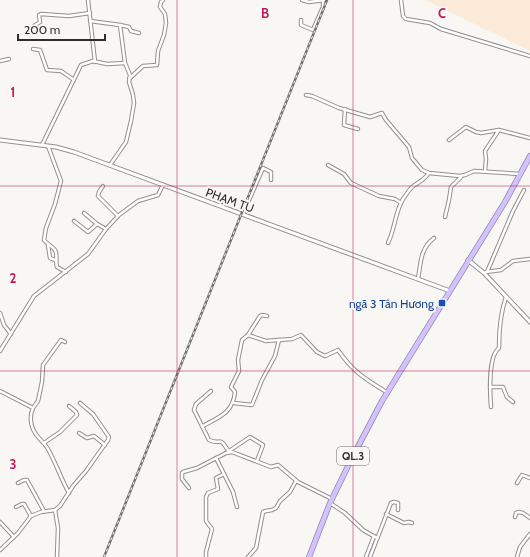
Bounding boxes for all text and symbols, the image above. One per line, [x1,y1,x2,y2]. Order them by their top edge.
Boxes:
text: B [261,5,269,21]
text: C [438,5,446,21]
scale bar [18,16,105,42]
text: 200 m [24,22,60,37]
text: 1 [11,84,15,100]
street label: PHẠM TU [204,184,256,216]
text: 2 [10,270,17,286]
place label: ngã 3 Tân Hương [349,296,435,311]
marker: ngã 3 Tân Hương [437,298,447,308]
road number: QL.3 [337,447,369,465]
text: 3 [9,456,17,472]

